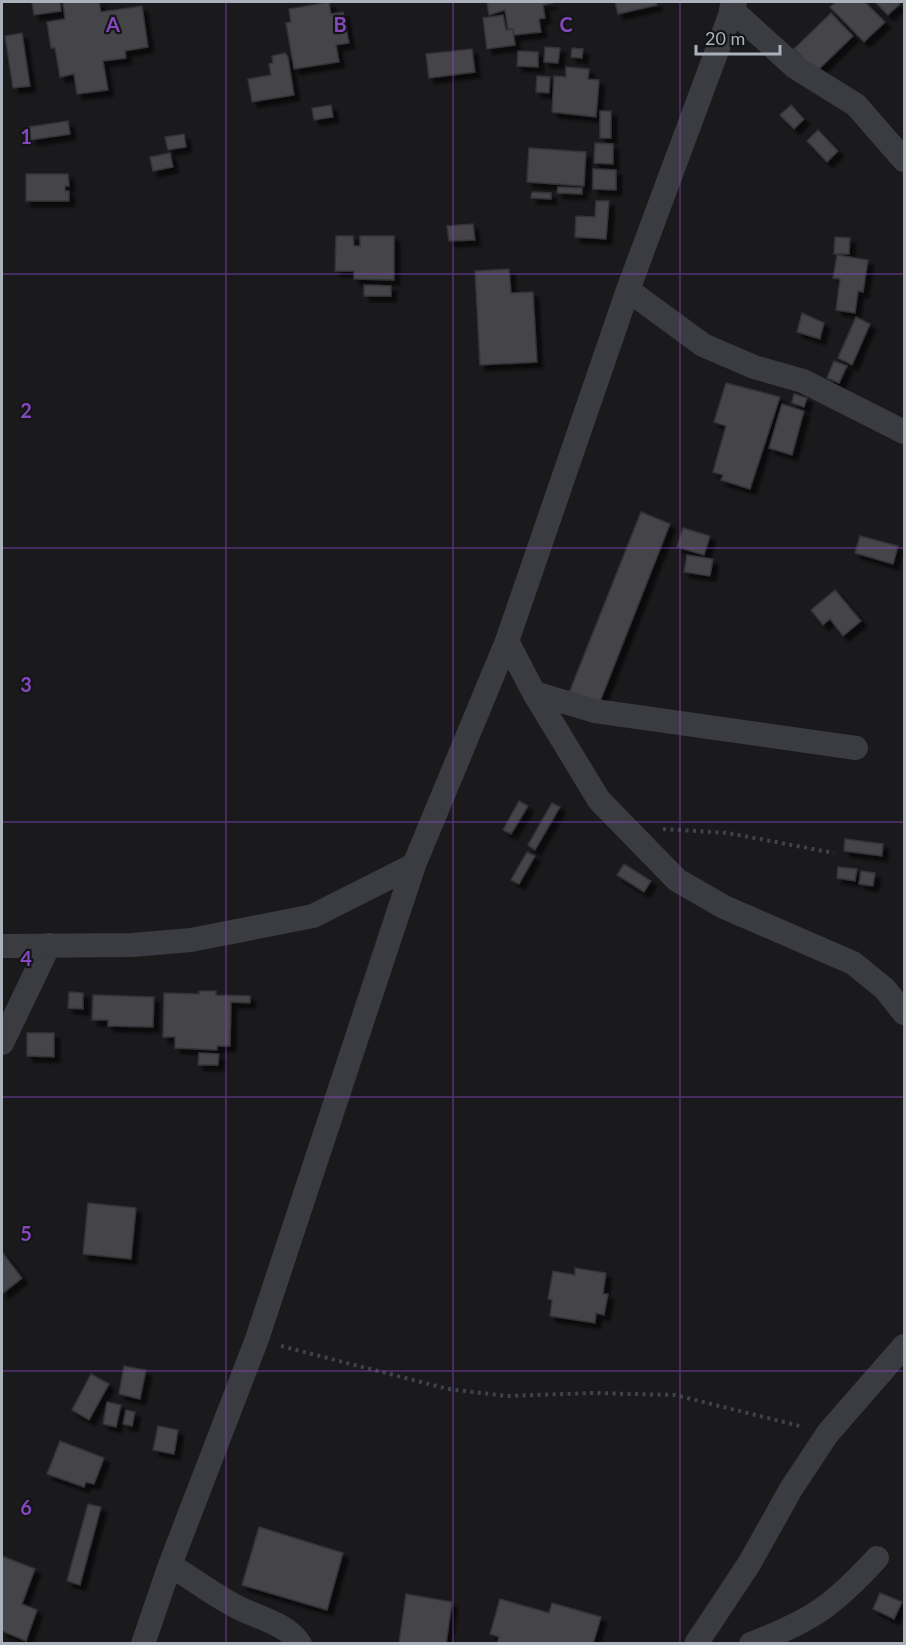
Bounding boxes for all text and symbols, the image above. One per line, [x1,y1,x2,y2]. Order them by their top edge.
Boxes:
text: A [105,12,120,36]
text: B [333,12,347,36]
text: C [559,12,573,36]
scale bar [696,18,780,56]
text: 20 m [705,27,745,49]
text: 1 [20,124,32,148]
text: 2 [20,398,32,422]
text: 3 [20,672,32,696]
text: 4 [20,946,32,970]
text: 5 [20,1221,32,1245]
text: 6 [20,1495,32,1519]

